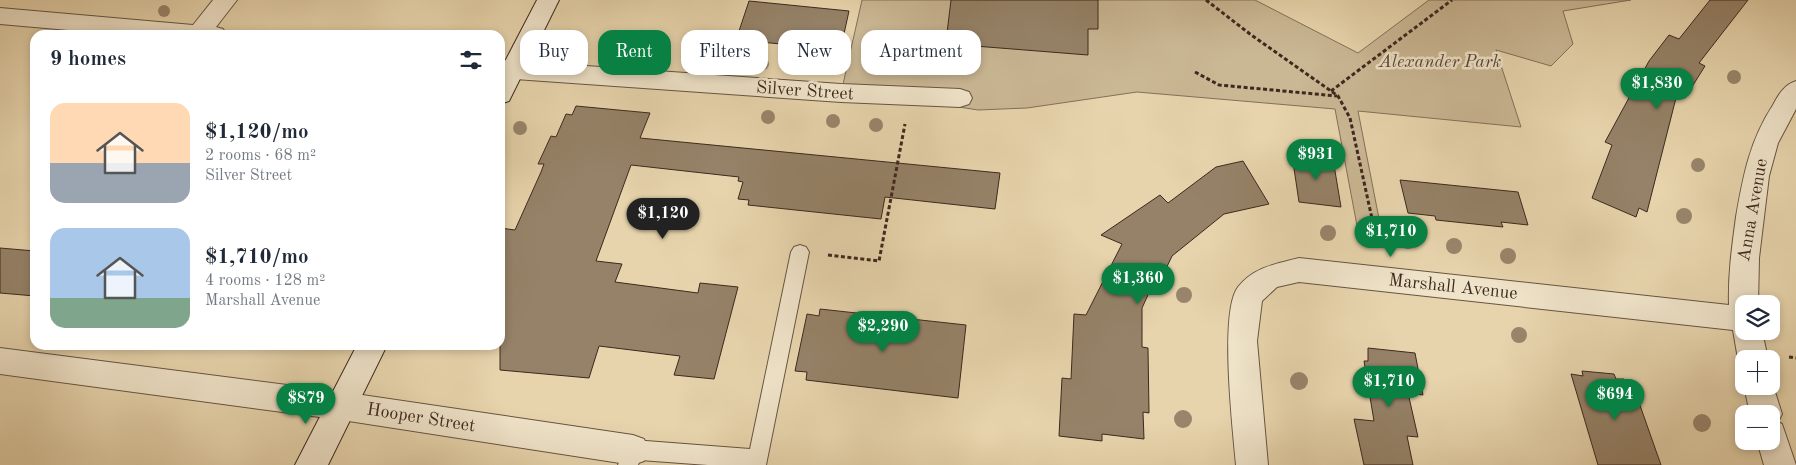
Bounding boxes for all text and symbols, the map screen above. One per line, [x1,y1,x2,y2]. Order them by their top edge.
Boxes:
chip: Buy [520,30,588,75]
chip: Rent [598,30,671,75]
chip: Filters [681,30,768,75]
chip: New [778,30,851,75]
chip: Apartment [861,30,981,75]
icon: filters [457,46,485,74]
text: 9 homes [50,49,126,70]
park label: Alexander Park [1378,53,1502,71]
pin: $1,830 [1616,68,1698,110]
text: $1,830 [1632,76,1682,92]
street label: Silver Street [756,79,854,103]
text: $1,120/mo [205,122,309,143]
icon: home [90,123,150,183]
pin: $931 [1286,138,1346,181]
text: $931 [1297,147,1335,163]
text: 2 rooms · 68 m² [205,148,316,164]
street label: Anna Avenue [1735,157,1771,263]
text: Silver Street [205,168,292,184]
pin: $1,120 [622,198,704,240]
text: $1,120 [638,206,688,222]
pin: $1,710 [1350,216,1432,258]
text: $1,710 [1366,224,1416,240]
text: $1,710/mo [205,247,309,268]
icon: home [90,248,150,308]
pin: $1,360 [1097,262,1179,305]
text: $1,360 [1113,271,1163,287]
street label: Marshall Avenue [1388,271,1518,303]
text: 4 rooms · 128 m² [205,273,325,289]
text: Marshall Avenue [205,293,320,309]
map controls [1735,295,1780,450]
button: layers [1735,295,1780,340]
pin: $2,290 [842,310,924,353]
text: $2,290 [858,319,908,335]
button: + [1735,350,1780,395]
pin: $1,710 [1348,366,1430,408]
text: $1,710 [1364,374,1414,390]
pin: $694 [1585,378,1645,421]
pin: $879 [276,382,336,425]
text: $694 [1596,387,1634,403]
text: $879 [287,391,325,407]
street label: Hooper Street [365,401,477,435]
button: − [1735,405,1780,450]

